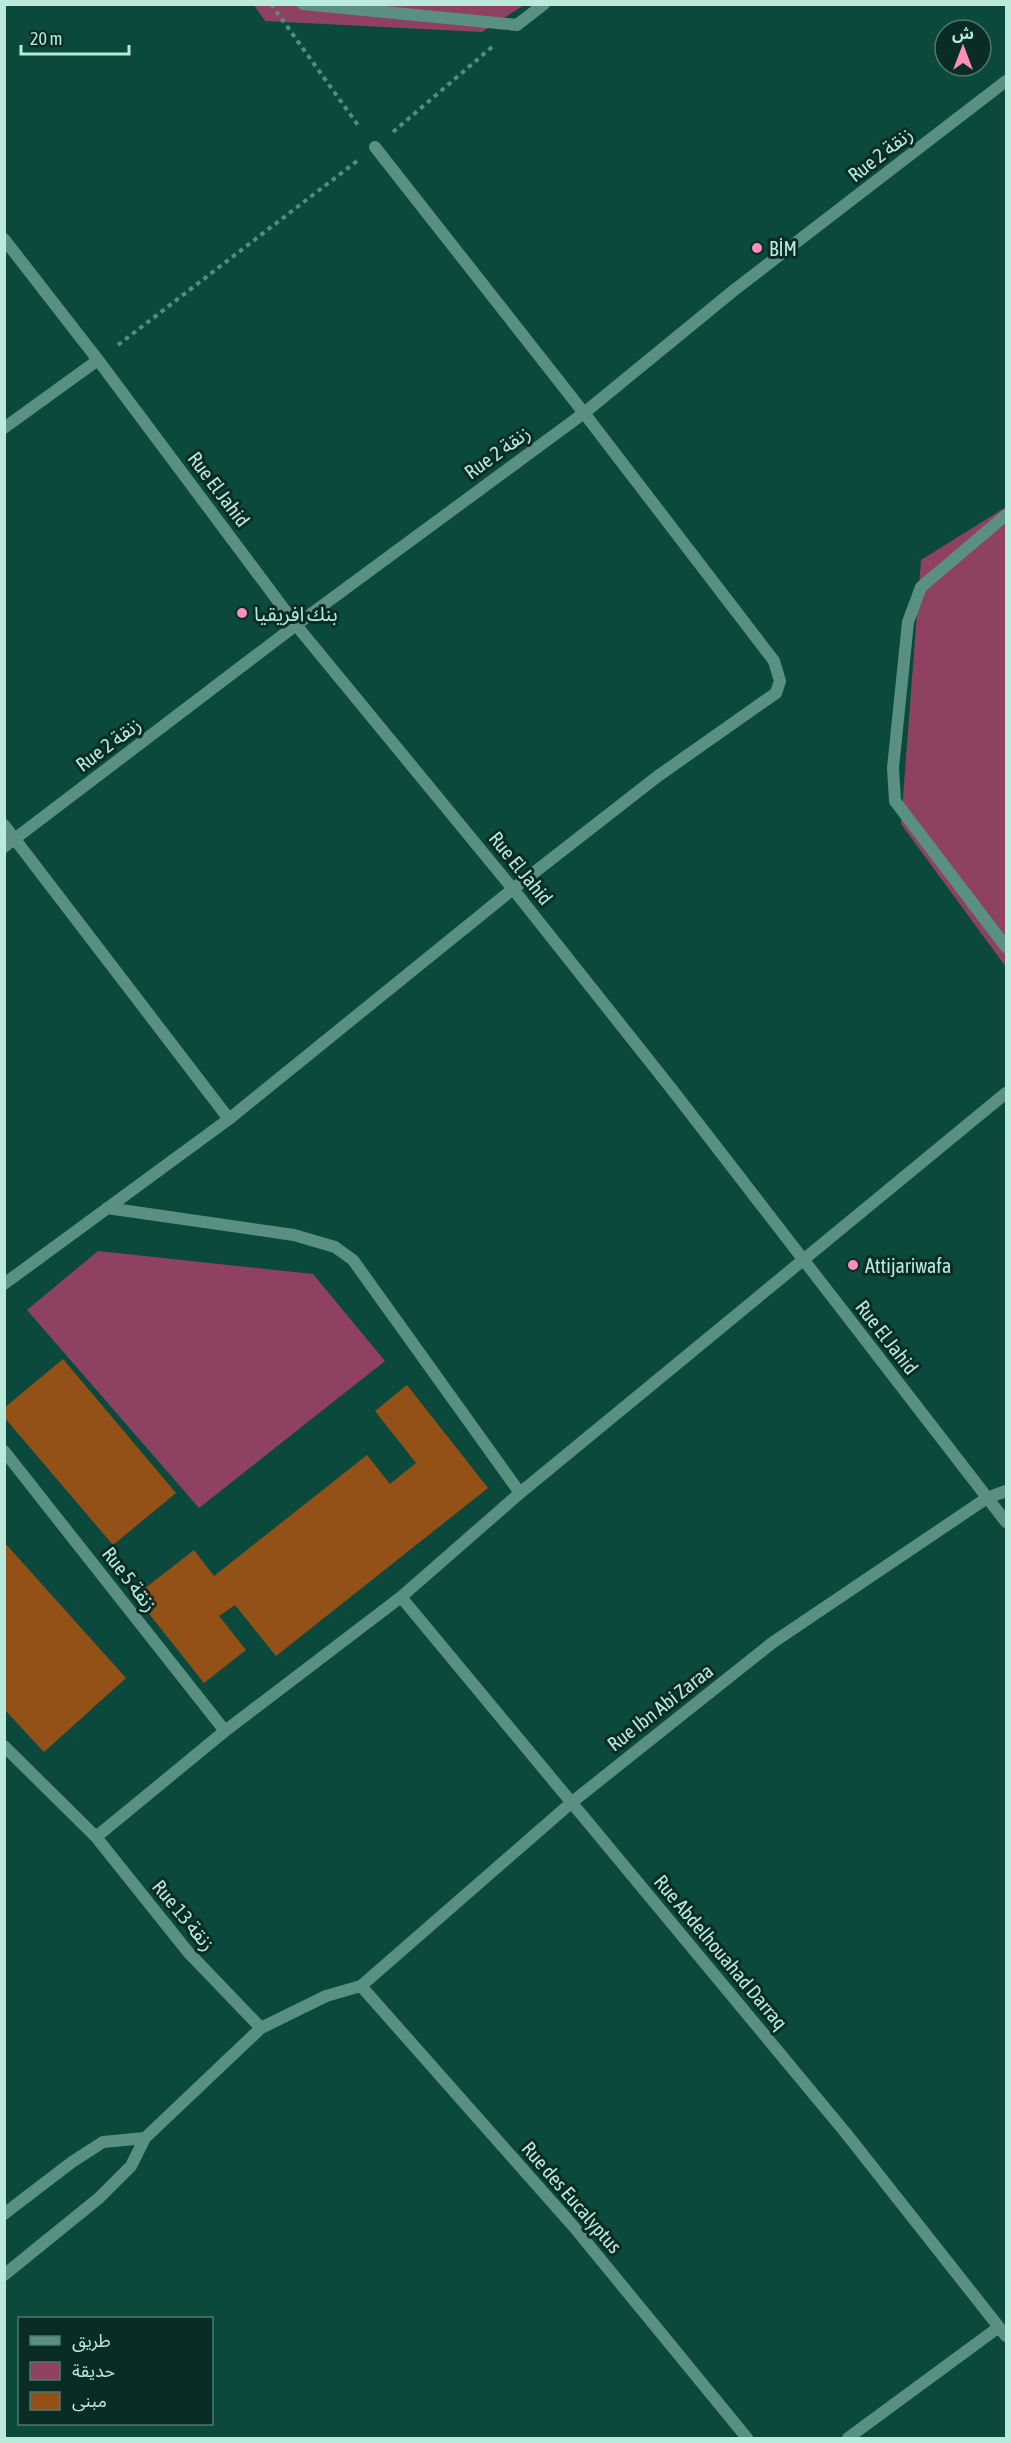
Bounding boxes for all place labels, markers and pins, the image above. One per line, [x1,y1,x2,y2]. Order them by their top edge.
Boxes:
place label: BİM [769,237,797,260]
marker: BİM [750,241,764,255]
place label: بنك افريقيا [254,602,338,626]
marker: بنك افريقيا [235,606,249,620]
place label: Attijariwafa [865,1254,951,1277]
marker: Attijariwafa [846,1258,860,1272]

